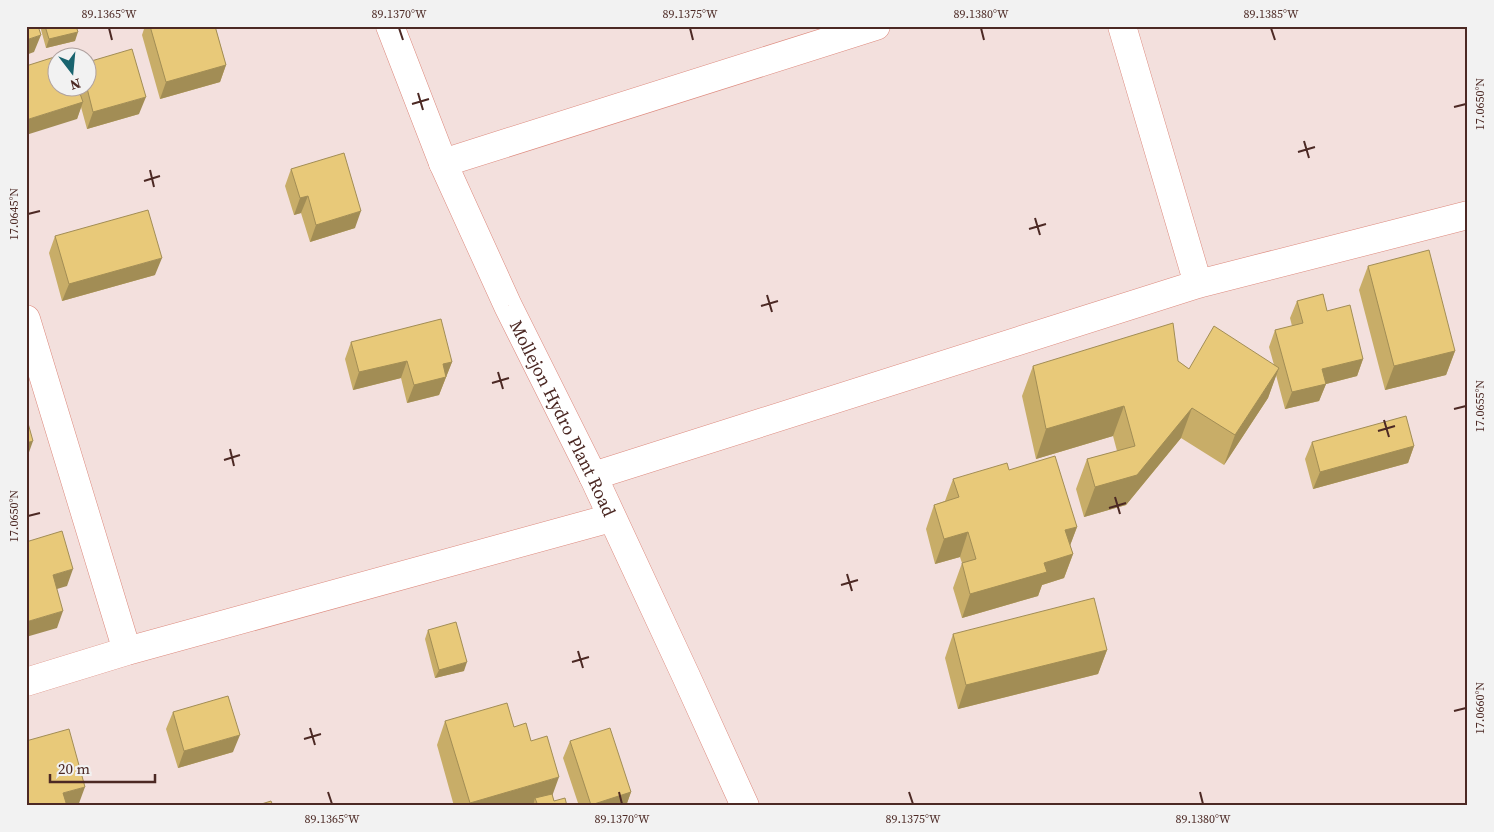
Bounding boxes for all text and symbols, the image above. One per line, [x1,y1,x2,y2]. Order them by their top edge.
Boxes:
text: 89.1365°W [81,6,137,22]
text: 89.1370°W [371,6,427,22]
text: 89.1375°W [662,6,718,22]
text: 89.1380°W [953,6,1009,22]
text: 89.1385°W [1243,6,1299,22]
north arrow [48,48,98,98]
text: N [68,73,83,96]
text: 17.0650°N [1472,78,1488,130]
text: 17.0645°N [6,188,22,240]
street label: Mollejon Hydro Plant Road [504,315,623,520]
text: 17.0655°N [1472,380,1488,432]
text: 17.0650°N [6,490,22,542]
text: 17.0660°N [1472,682,1488,734]
scale bar [50,752,155,784]
text: 20 m [58,758,90,779]
text: 89.1365°W [304,811,360,827]
text: 89.1370°W [594,811,650,827]
text: 89.1375°W [885,811,941,827]
text: 89.1380°W [1175,811,1231,827]

